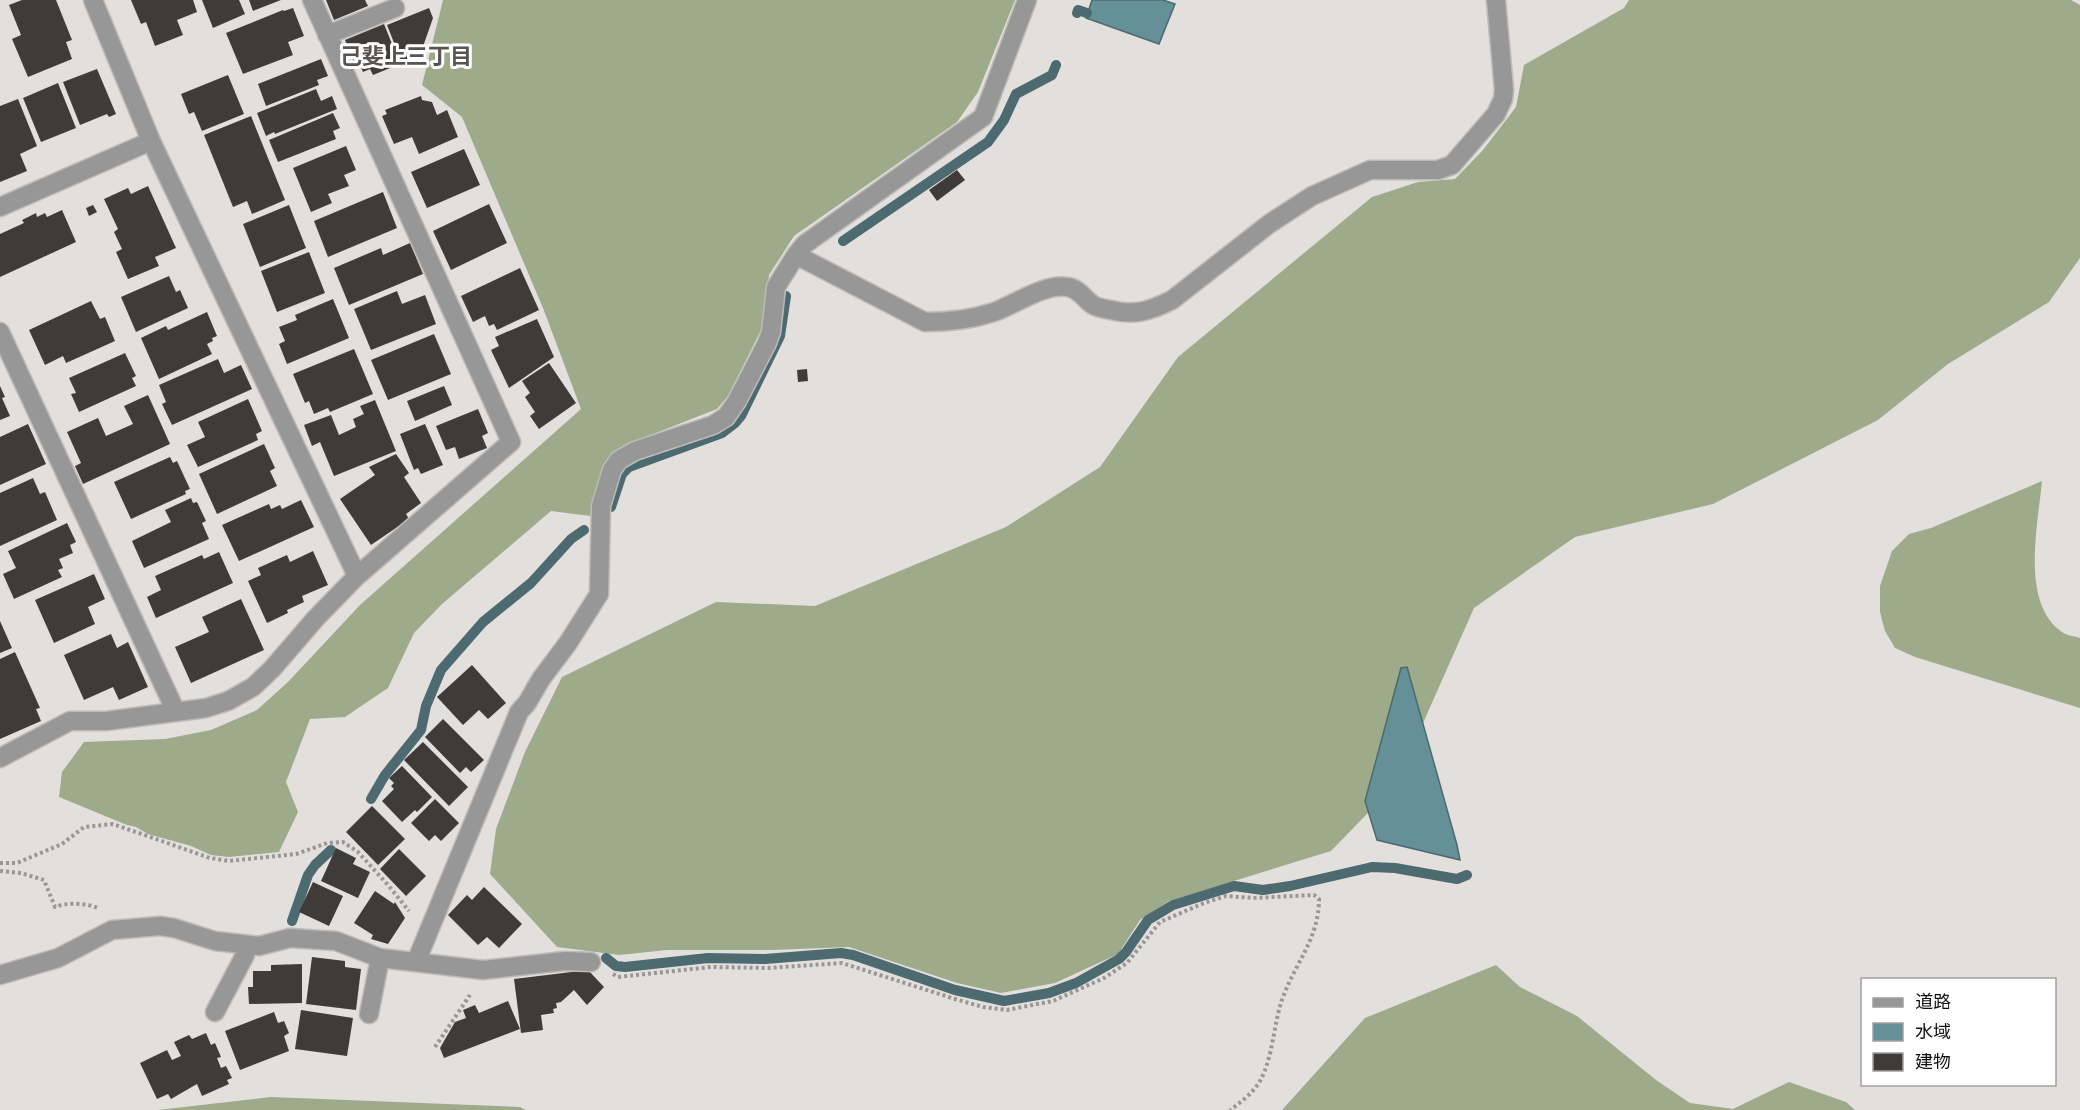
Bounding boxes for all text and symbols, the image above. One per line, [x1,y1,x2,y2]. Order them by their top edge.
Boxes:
district label: 己斐上三丁目 [340,41,472,72]
legend [1861,978,2056,1086]
text: 道路 [1915,989,1951,1014]
text: 水域 [1915,1019,1951,1044]
text: 建物 [1915,1049,1951,1074]

